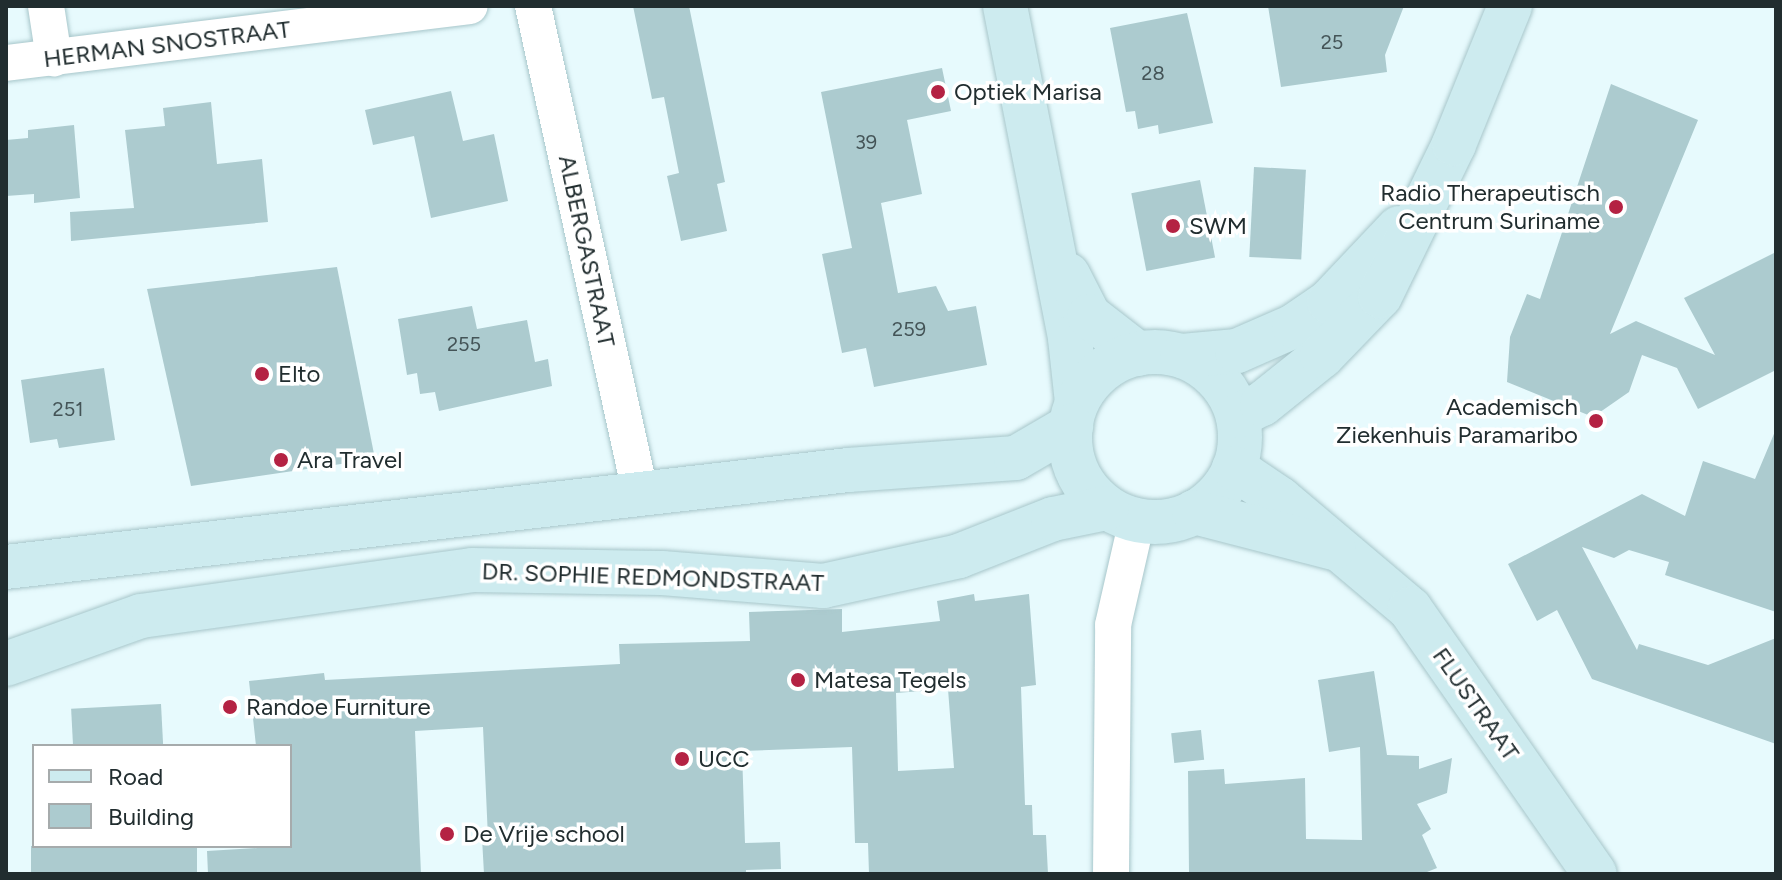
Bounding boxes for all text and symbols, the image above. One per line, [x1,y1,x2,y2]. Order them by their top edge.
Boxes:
street label: HERMAN SNOSTRAAT [42,15,292,73]
house number: 25 [1321,30,1343,54]
house number: 28 [1141,61,1165,85]
place label: Optiek Marisa [954,78,1102,106]
marker: Optiek Marisa [929,83,947,101]
house number: 39 [855,130,877,154]
street label: ALBERGASTRAAT [553,152,621,350]
place label: Radio Therapeutisch Centrum Suriname [1380,179,1600,235]
marker: Radio Therapeutisch Centrum Suriname [1607,198,1625,216]
place label: SWM [1189,212,1247,240]
marker: SWM [1164,217,1182,235]
house number: 259 [892,317,926,341]
house number: 255 [447,332,481,356]
place label: Elto [278,360,320,388]
marker: Elto [253,365,271,383]
place label: Academisch Ziekenhuis Paramaribo [1336,393,1578,449]
house number: 251 [53,397,83,421]
marker: Academisch Ziekenhuis Paramaribo [1585,410,1607,432]
place label: Ara Travel [297,446,402,474]
marker: Ara Travel [272,451,290,469]
street label: DR. SOPHIE REDMONDSTRAAT [481,557,825,597]
street label: FLUSTRAAT [1427,642,1525,766]
place label: Matesa Tegels [814,666,967,694]
marker: Matesa Tegels [789,671,807,689]
place label: Randoe Furniture [246,693,431,721]
marker: Randoe Furniture [221,698,239,716]
legend [32,744,292,848]
place label: UCC [698,745,750,773]
marker: UCC [673,750,691,768]
text: Road [108,762,163,791]
text: Building [108,802,194,831]
place label: De Vrije school [463,820,625,848]
marker: De Vrije school [438,825,456,843]

